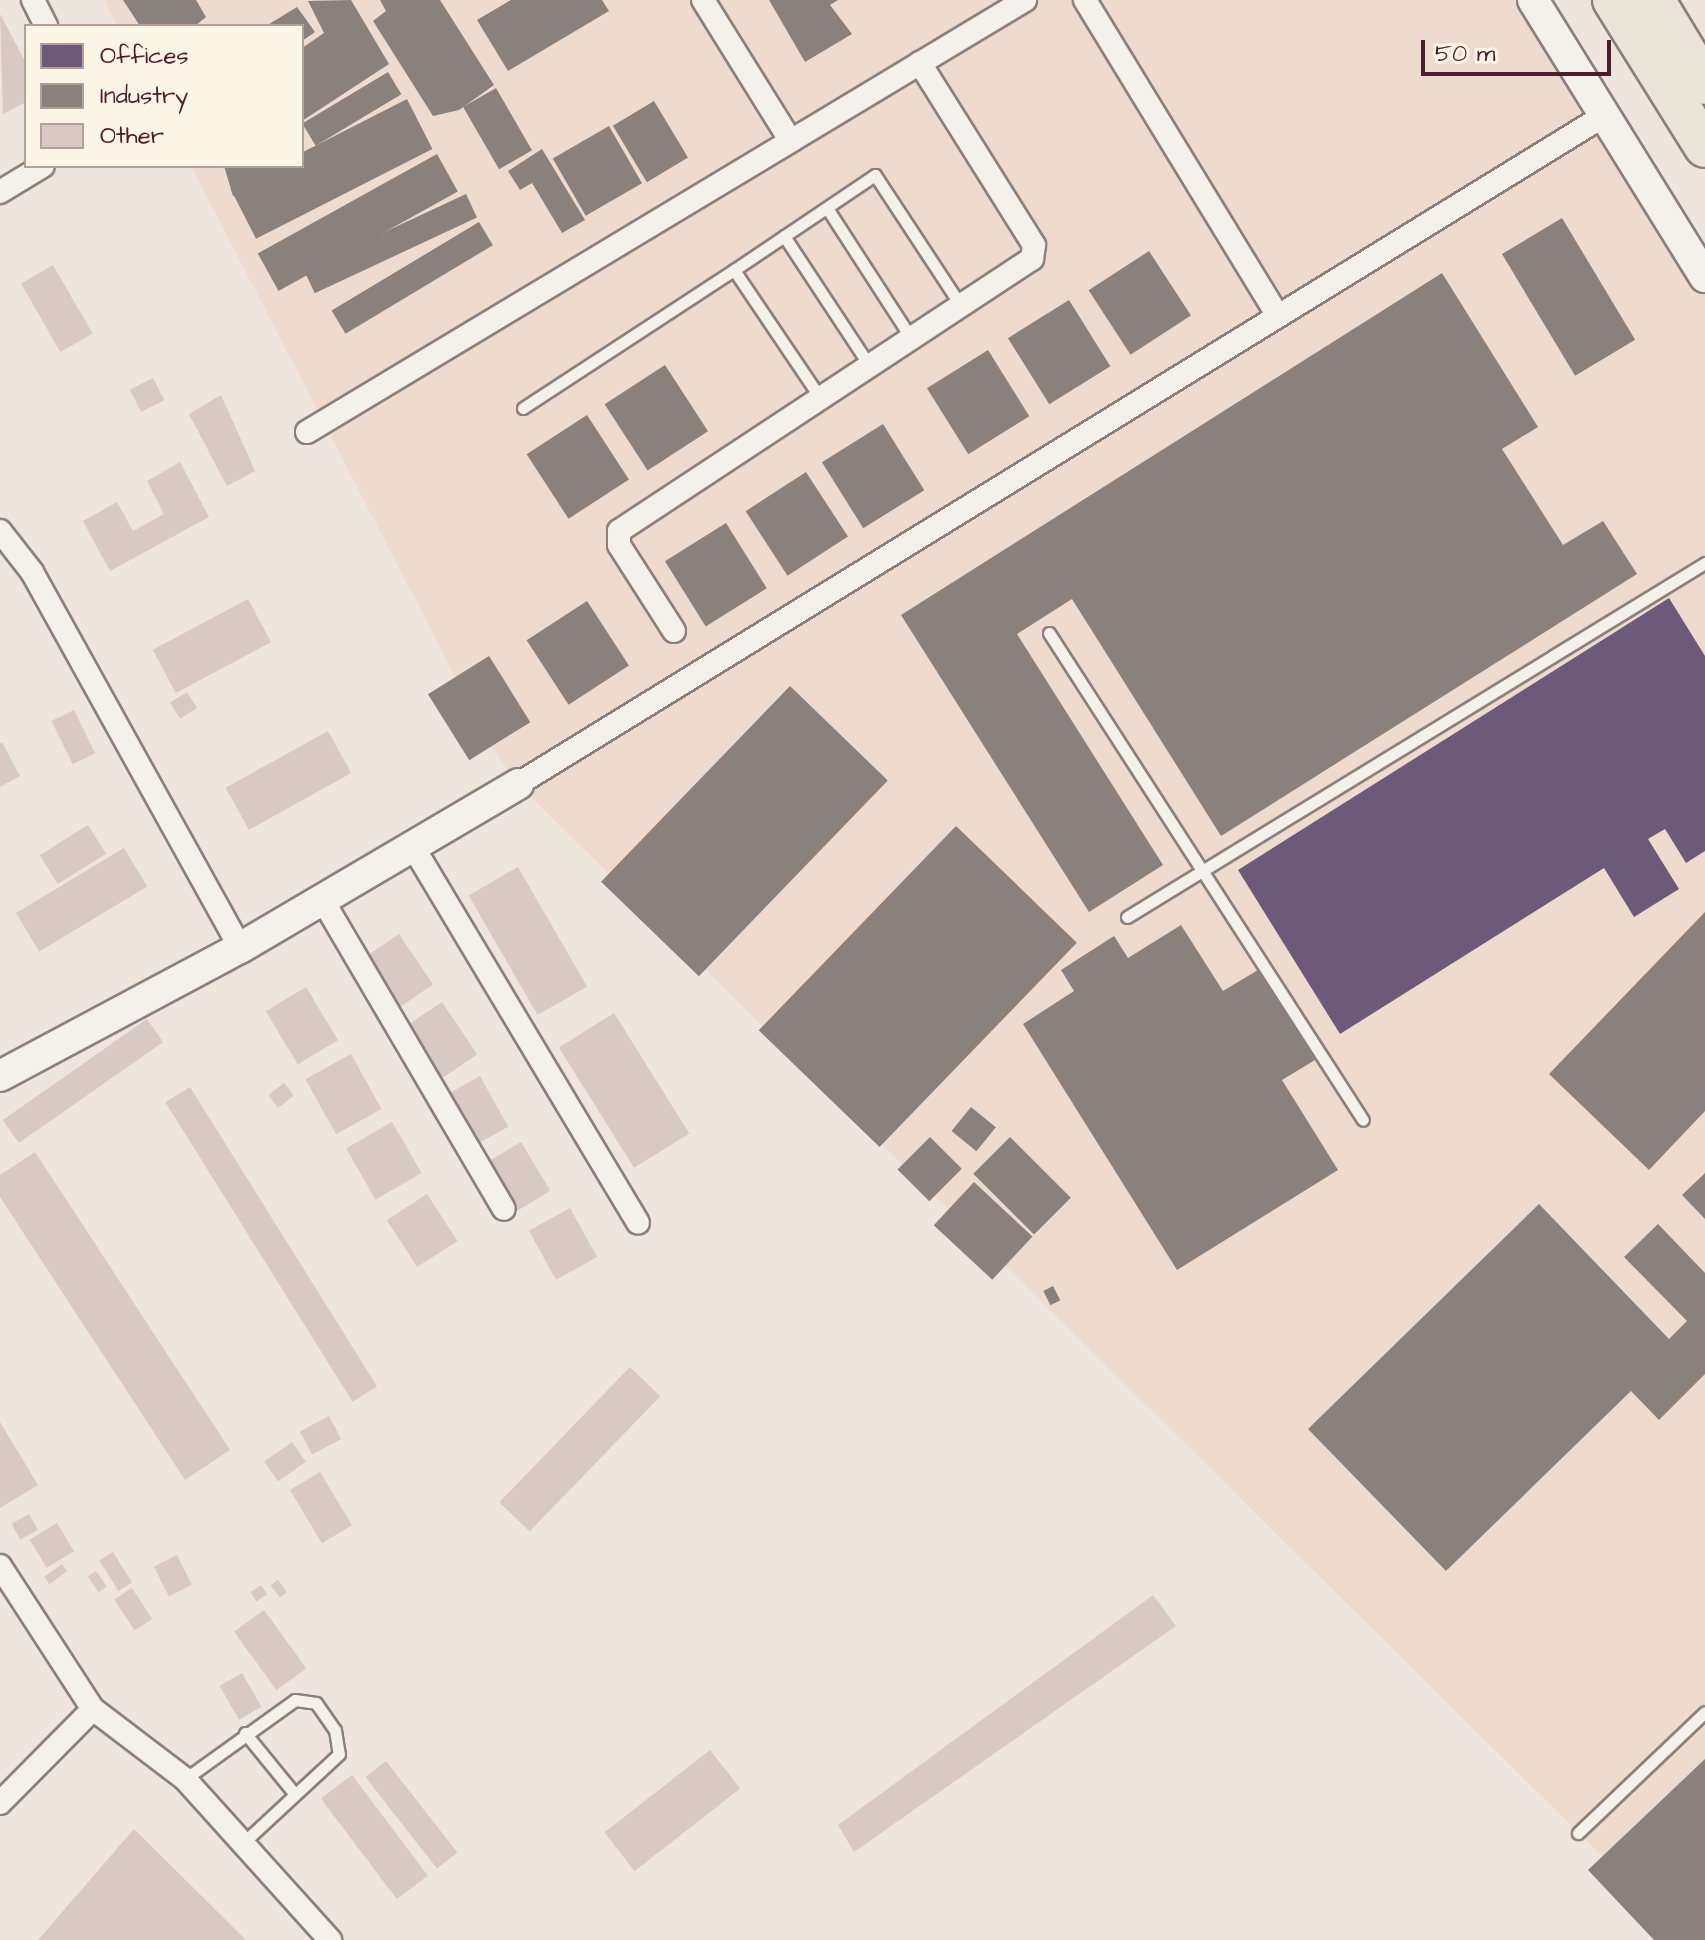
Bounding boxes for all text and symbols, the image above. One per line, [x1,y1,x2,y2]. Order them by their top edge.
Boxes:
legend [24,24,304,168]
scale bar [1425,24,1615,74]
text: 50 m [1435,37,1495,71]
text: Offices [100,39,188,73]
text: Industry [100,79,188,113]
text: Other [100,119,164,153]

